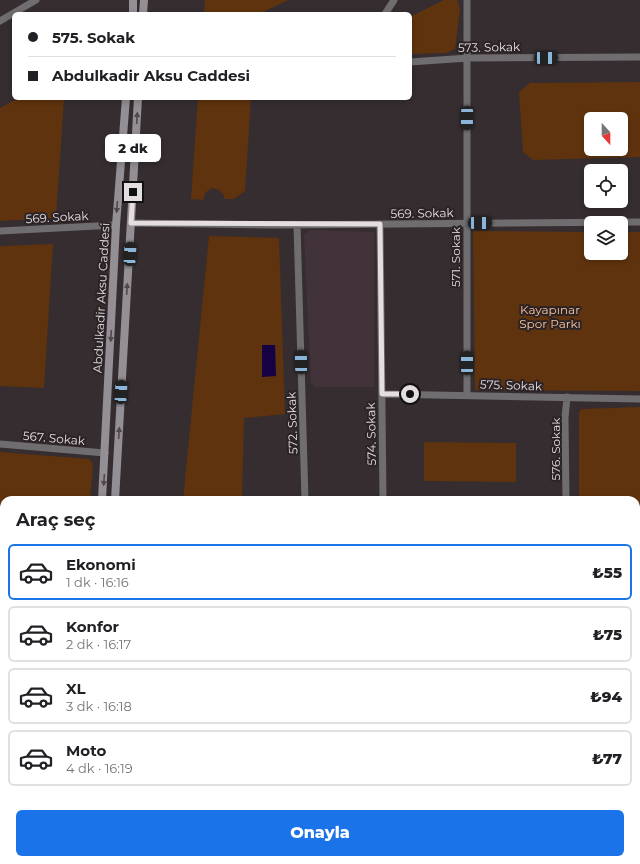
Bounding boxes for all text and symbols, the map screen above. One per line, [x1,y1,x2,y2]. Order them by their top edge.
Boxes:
text: 575. Sokak [52,28,135,47]
street label: 573. Sokak [458,39,521,55]
car [534,52,558,64]
text: Abdulkadir Aksu Caddesi [52,66,250,85]
car [461,106,473,130]
one-way arrow [134,112,141,124]
north arrow [584,112,628,156]
map controls [584,112,628,260]
callout: 2 dk [105,134,161,162]
text: 2 dk [118,140,148,156]
button: locate [584,164,628,208]
route end [124,183,142,201]
one-way arrow [114,201,121,213]
street label: 569. Sokak [390,205,455,221]
street label: 569. Sokak [25,208,90,226]
button: layers [584,216,628,260]
car [468,217,492,229]
street label: Abdulkadir Aksu Caddesi [90,223,112,373]
street label: 571. Sokak [448,226,463,287]
car [123,242,137,266]
one-way arrow [124,283,131,295]
park label: Kayapınar Spor Parkı [519,302,581,331]
one-way arrow [107,330,114,342]
car [295,350,307,374]
car [461,351,473,375]
street label: 575. Sokak [480,376,543,394]
car [114,380,128,404]
route start [401,385,419,403]
street label: 572. Sokak [283,391,301,455]
street label: 574. Sokak [363,402,379,466]
street label: 576. Sokak [548,417,563,480]
one-way arrow [115,427,122,439]
street label: 567. Sokak [22,428,87,448]
one-way arrow [100,474,107,486]
text: Araç seç [16,509,95,531]
icon: car [18,554,54,590]
text: Ekonomi [66,555,136,574]
text: ₺55 [592,563,622,582]
text: 1 dk · 16:16 [66,574,129,590]
icon: car [18,616,54,652]
text: Konfor [66,617,119,636]
text: ₺75 [593,625,622,644]
text: 2 dk · 16:17 [66,636,131,652]
icon: car [18,678,54,714]
text: XL [66,679,85,698]
text: ₺94 [590,687,622,706]
text: 3 dk · 16:18 [66,698,132,714]
icon: car [18,740,54,776]
text: Moto [66,741,106,760]
text: ₺77 [592,749,622,768]
text: 4 dk · 16:19 [66,760,133,776]
button: Onayla [16,810,624,856]

